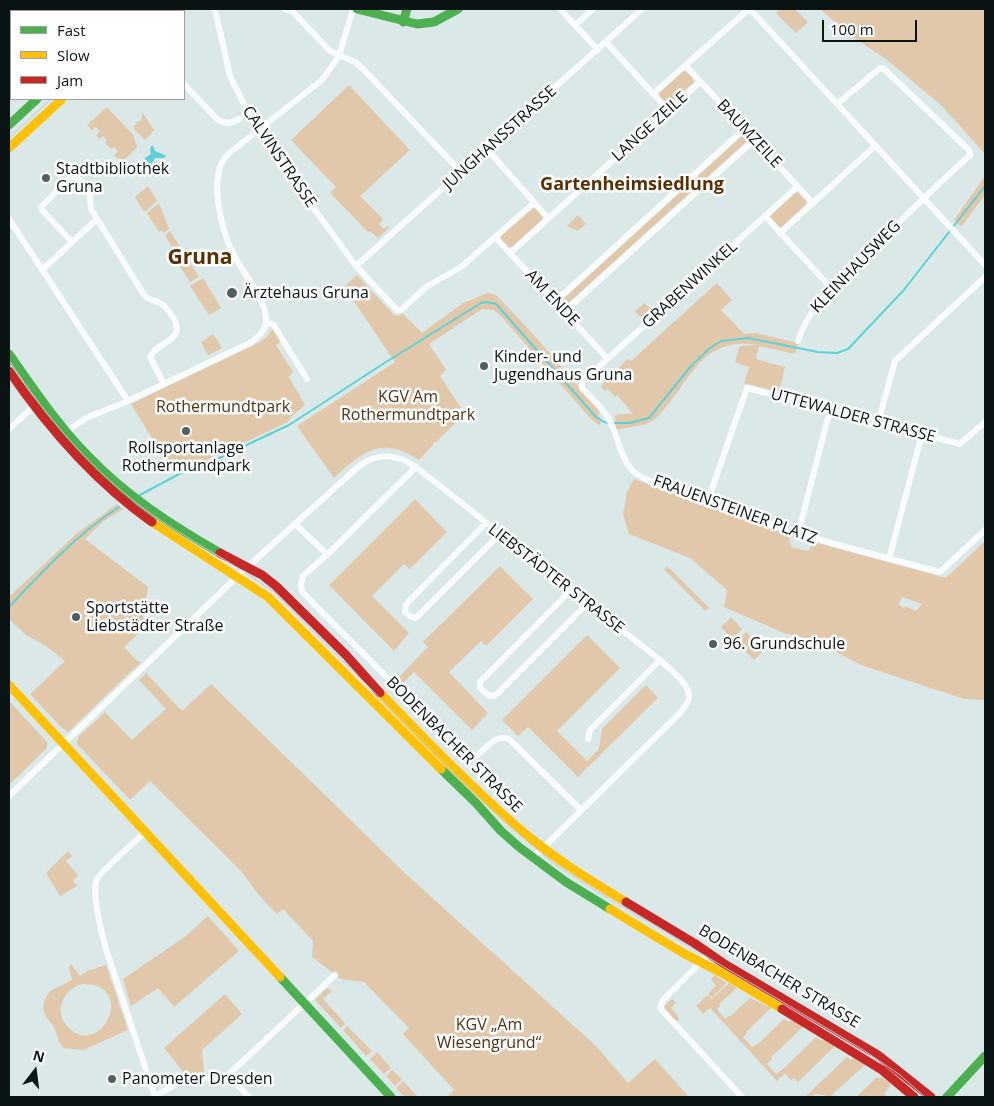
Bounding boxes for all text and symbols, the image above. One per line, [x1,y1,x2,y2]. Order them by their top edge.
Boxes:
legend [10,10,185,100]
scale bar [824,10,919,42]
text: 100 m [830,19,874,39]
text: Fast [57,20,86,40]
text: Slow [57,45,90,65]
text: Jam [57,70,83,90]
street label: JUNGHANSSTRASSE [439,82,561,194]
street label: LANGE ZEILE [608,88,692,166]
street label: BAUMZEILE [713,96,785,172]
street label: CALVINSTRASSE [238,102,320,212]
place label: Stadtbibliothek Gruna [56,159,169,197]
marker: Stadtbibliothek Gruna [40,172,52,184]
district label: Gartenheimsiedlung [540,174,724,196]
street label: KLEINHAUSWEG [807,217,905,317]
street label: GRABENWINKEL [639,237,741,333]
district label: Gruna [167,245,233,271]
street label: AM ENDE [521,266,583,330]
place label: Ärztehaus Gruna [243,283,369,303]
marker: Ärztehaus Gruna [225,286,239,300]
place label: Kinder- und Jugendhaus Gruna [494,347,632,385]
marker: Kinder- und Jugendhaus Gruna [478,360,490,372]
street label: UTTEWALDER STRASSE [768,385,938,447]
park label: KGV Am Rothermundtpark [341,387,475,425]
park label: Rothermundtpark [156,397,290,417]
marker: Rollsportanlage Rothermundpark [180,425,192,437]
place label: Rollsportanlage Rothermundpark [122,438,250,476]
street label: FRAUENSTEINER PLATZ [651,471,819,549]
street label: LIEBSTÄDTER STRASSE [484,520,628,638]
place label: Sportstätte Liebstädter Straße [86,598,223,636]
marker: Sportstätte Liebstädter Straße [70,611,82,623]
place label: 96. Grundschule [723,634,845,654]
marker: 96. Grundschule [707,638,719,650]
street label: BODENBACHER STRASSE [382,673,526,817]
street label: BODENBACHER STRASSE [695,921,863,1033]
park label: KGV „Am Wiesengrund“ [437,1015,541,1053]
text: N [31,1045,47,1067]
north arrow [10,1046,60,1096]
place label: Panometer Dresden [122,1069,272,1089]
marker: Panometer Dresden [106,1073,118,1085]

